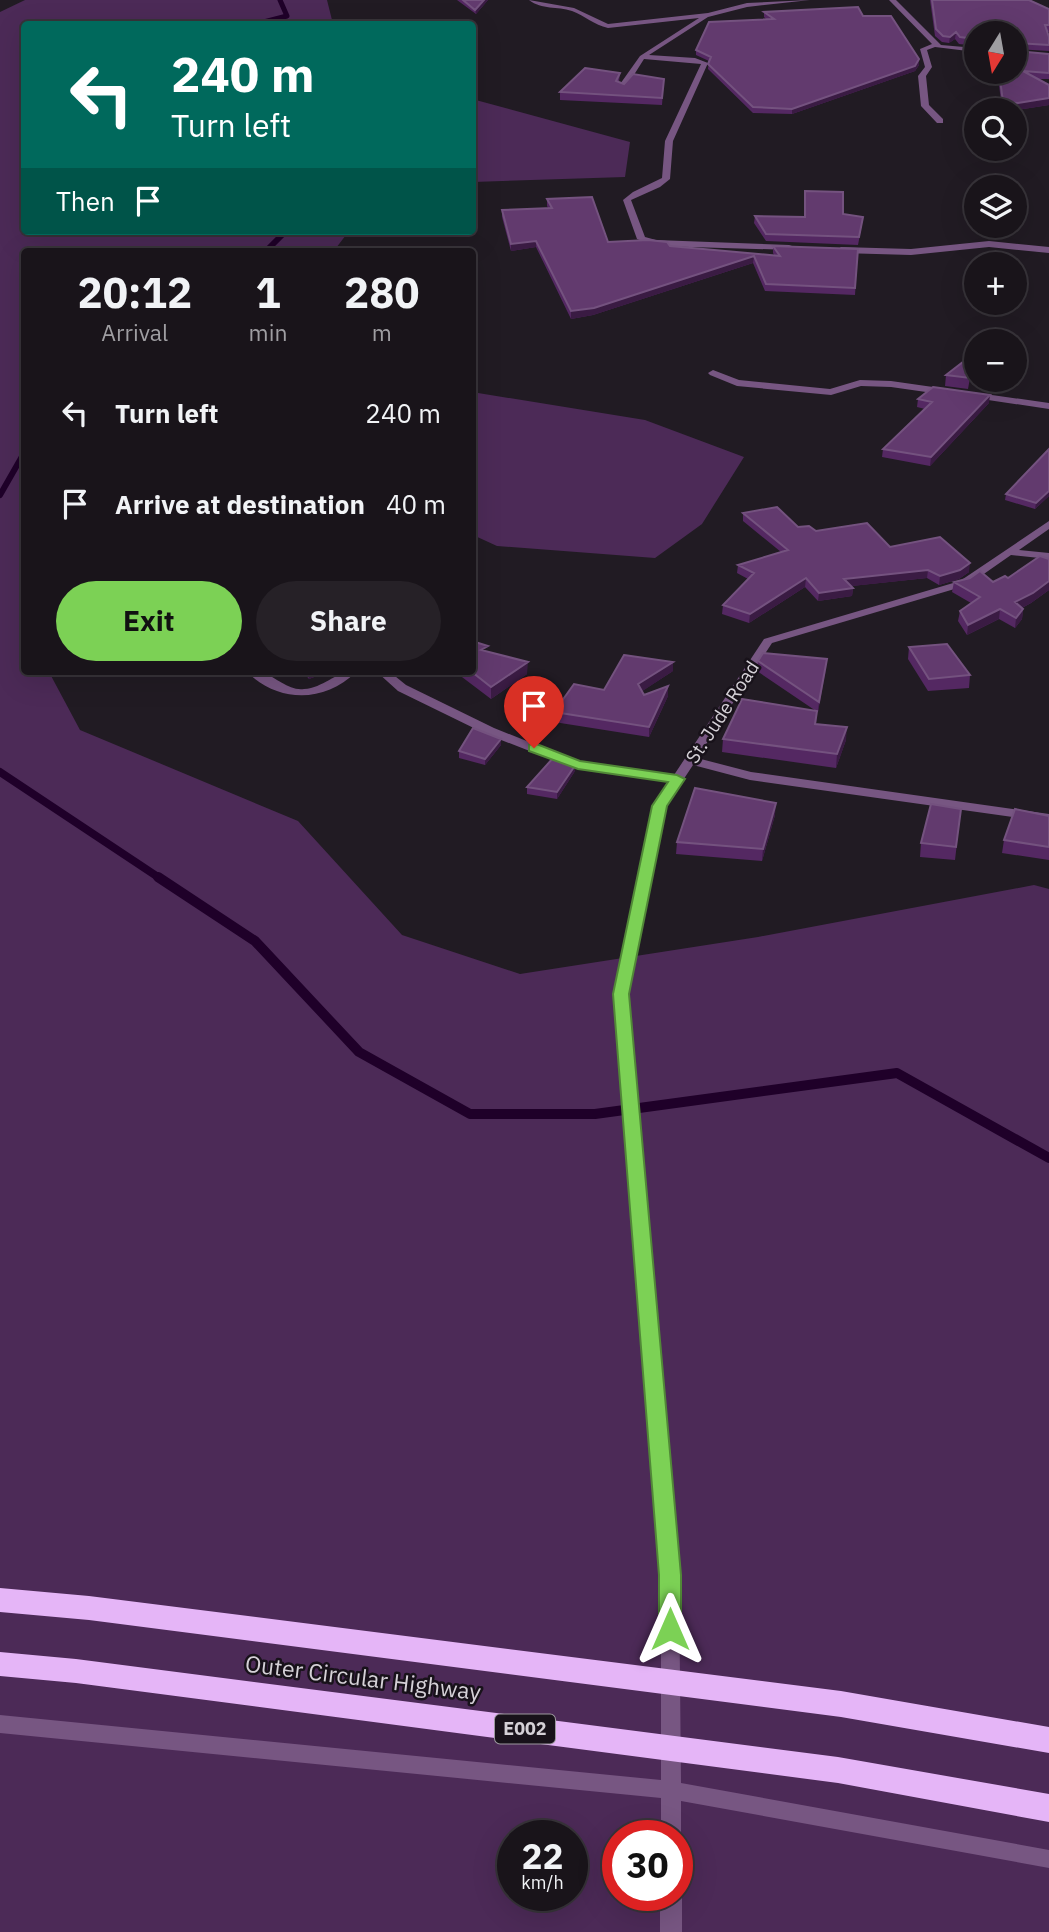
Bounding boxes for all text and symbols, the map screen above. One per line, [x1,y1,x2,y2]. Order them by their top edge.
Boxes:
north arrow [964,21,1027,84]
map controls [964,21,1027,392]
text: 240 m [171,42,315,105]
icon: left [56,49,147,140]
button: search [964,98,1027,161]
text: Turn left [171,104,291,146]
button: layers [964,175,1027,238]
icon: arrive [129,182,167,220]
text: Then [56,184,115,218]
button: + [964,252,1027,315]
text: 20:12 [77,265,192,320]
text: 1 [255,265,281,320]
text: 280 [344,265,420,320]
text: Arrival [101,317,168,347]
text: min [249,317,287,347]
text: m [372,317,392,347]
button: − [964,329,1027,392]
icon: left [56,394,94,432]
text: Turn left [115,396,218,430]
text: 240 m [365,396,441,430]
icon: arrive [56,485,94,523]
text: Arrive at destination [115,487,365,521]
text: 40 m [386,487,446,521]
button: Exit [56,581,242,661]
button: Share [256,581,441,661]
street label: St. Jude Road [680,656,764,768]
pin [504,676,564,748]
icon: arrive [515,687,553,725]
position arrow [633,1592,707,1666]
street label: Outer Circular Highway [243,1648,483,1706]
road number: E002 [495,1714,555,1744]
speed limit sign: 30 [602,1820,693,1911]
text: 22 [521,1833,564,1879]
text: km/h [521,1871,564,1894]

